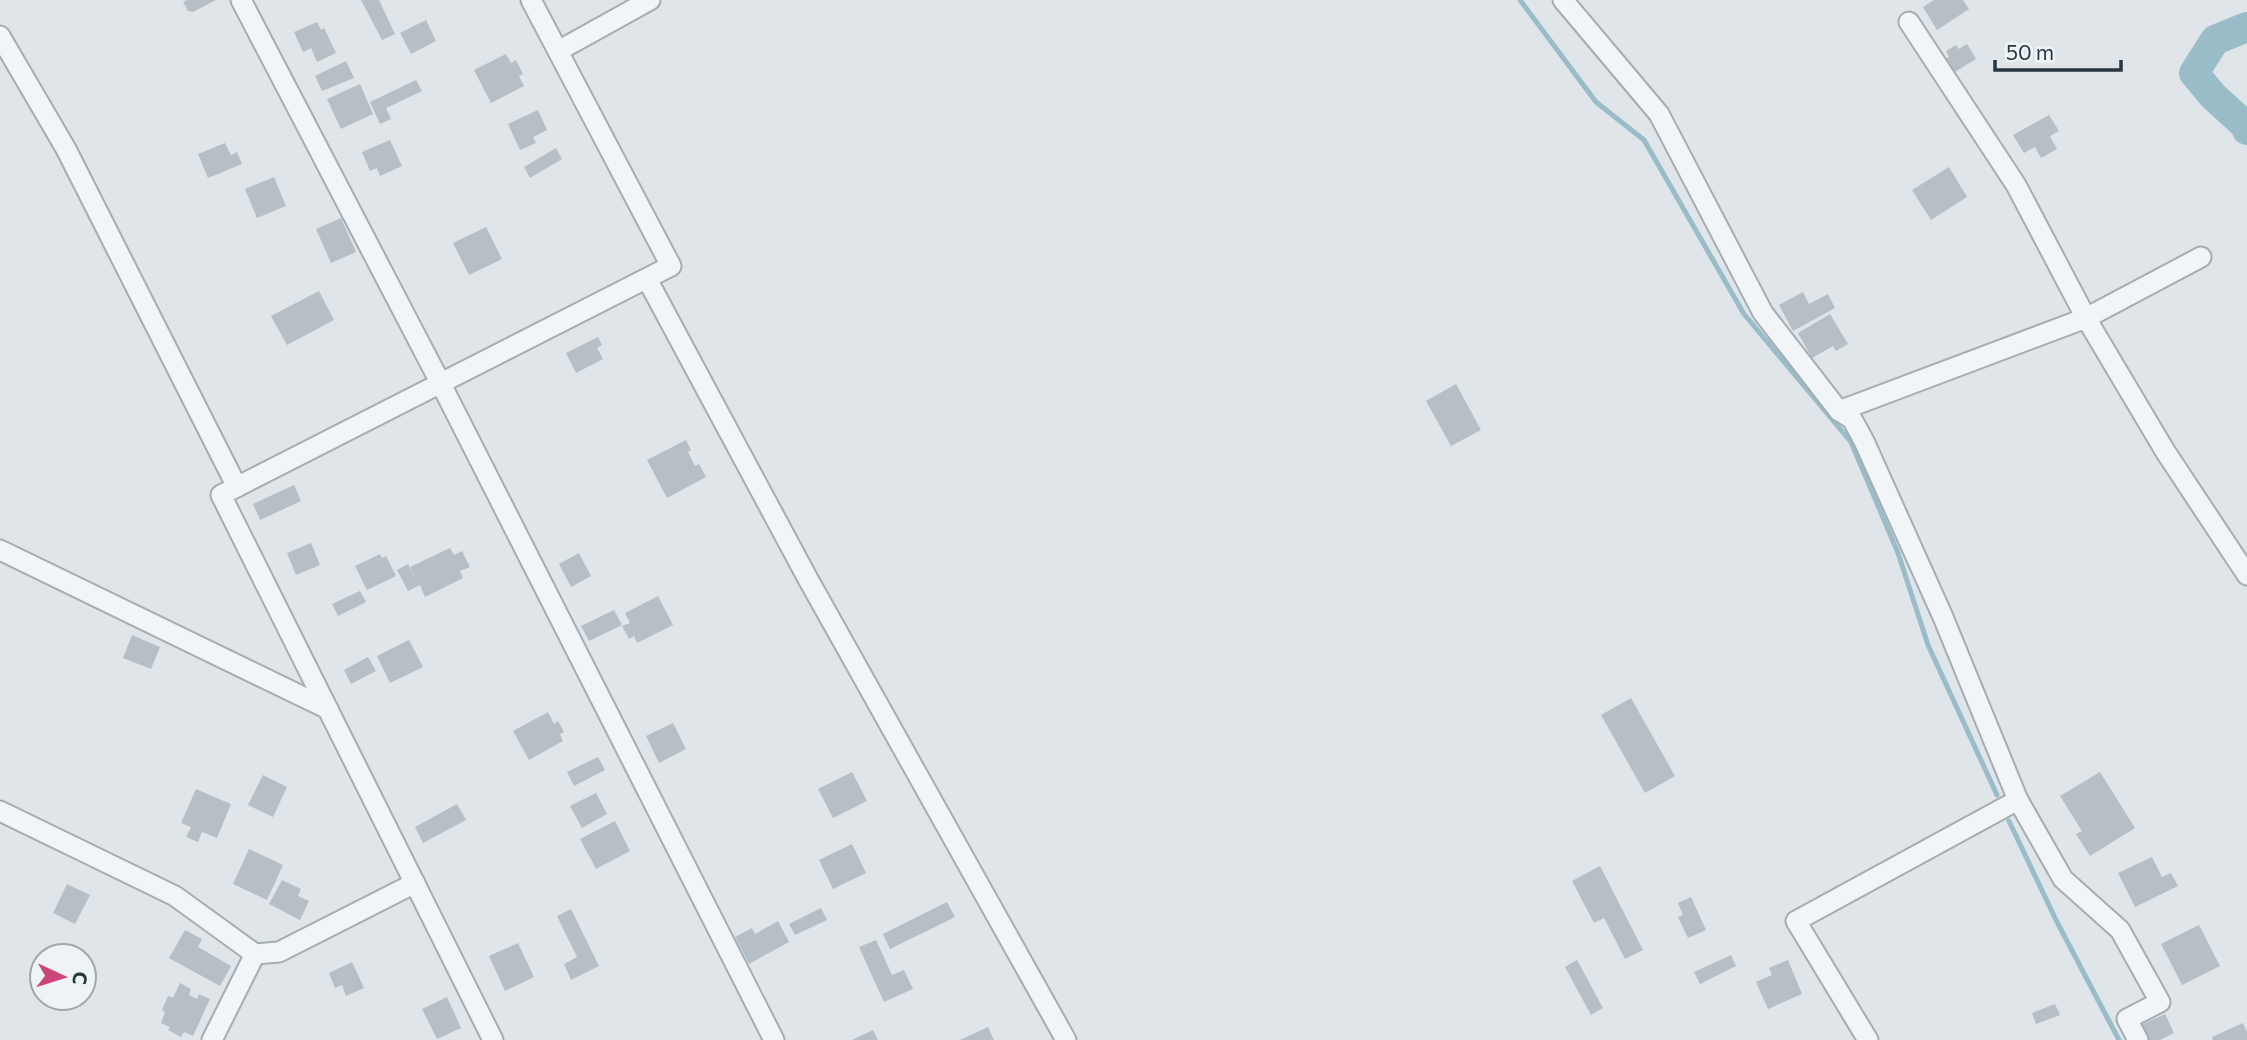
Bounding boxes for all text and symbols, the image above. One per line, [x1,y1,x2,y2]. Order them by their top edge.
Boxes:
scale bar [1995,28,2121,72]
text: 50 m [2006,39,2054,64]
north arrow [28,942,98,1012]
text: С [69,971,92,986]

